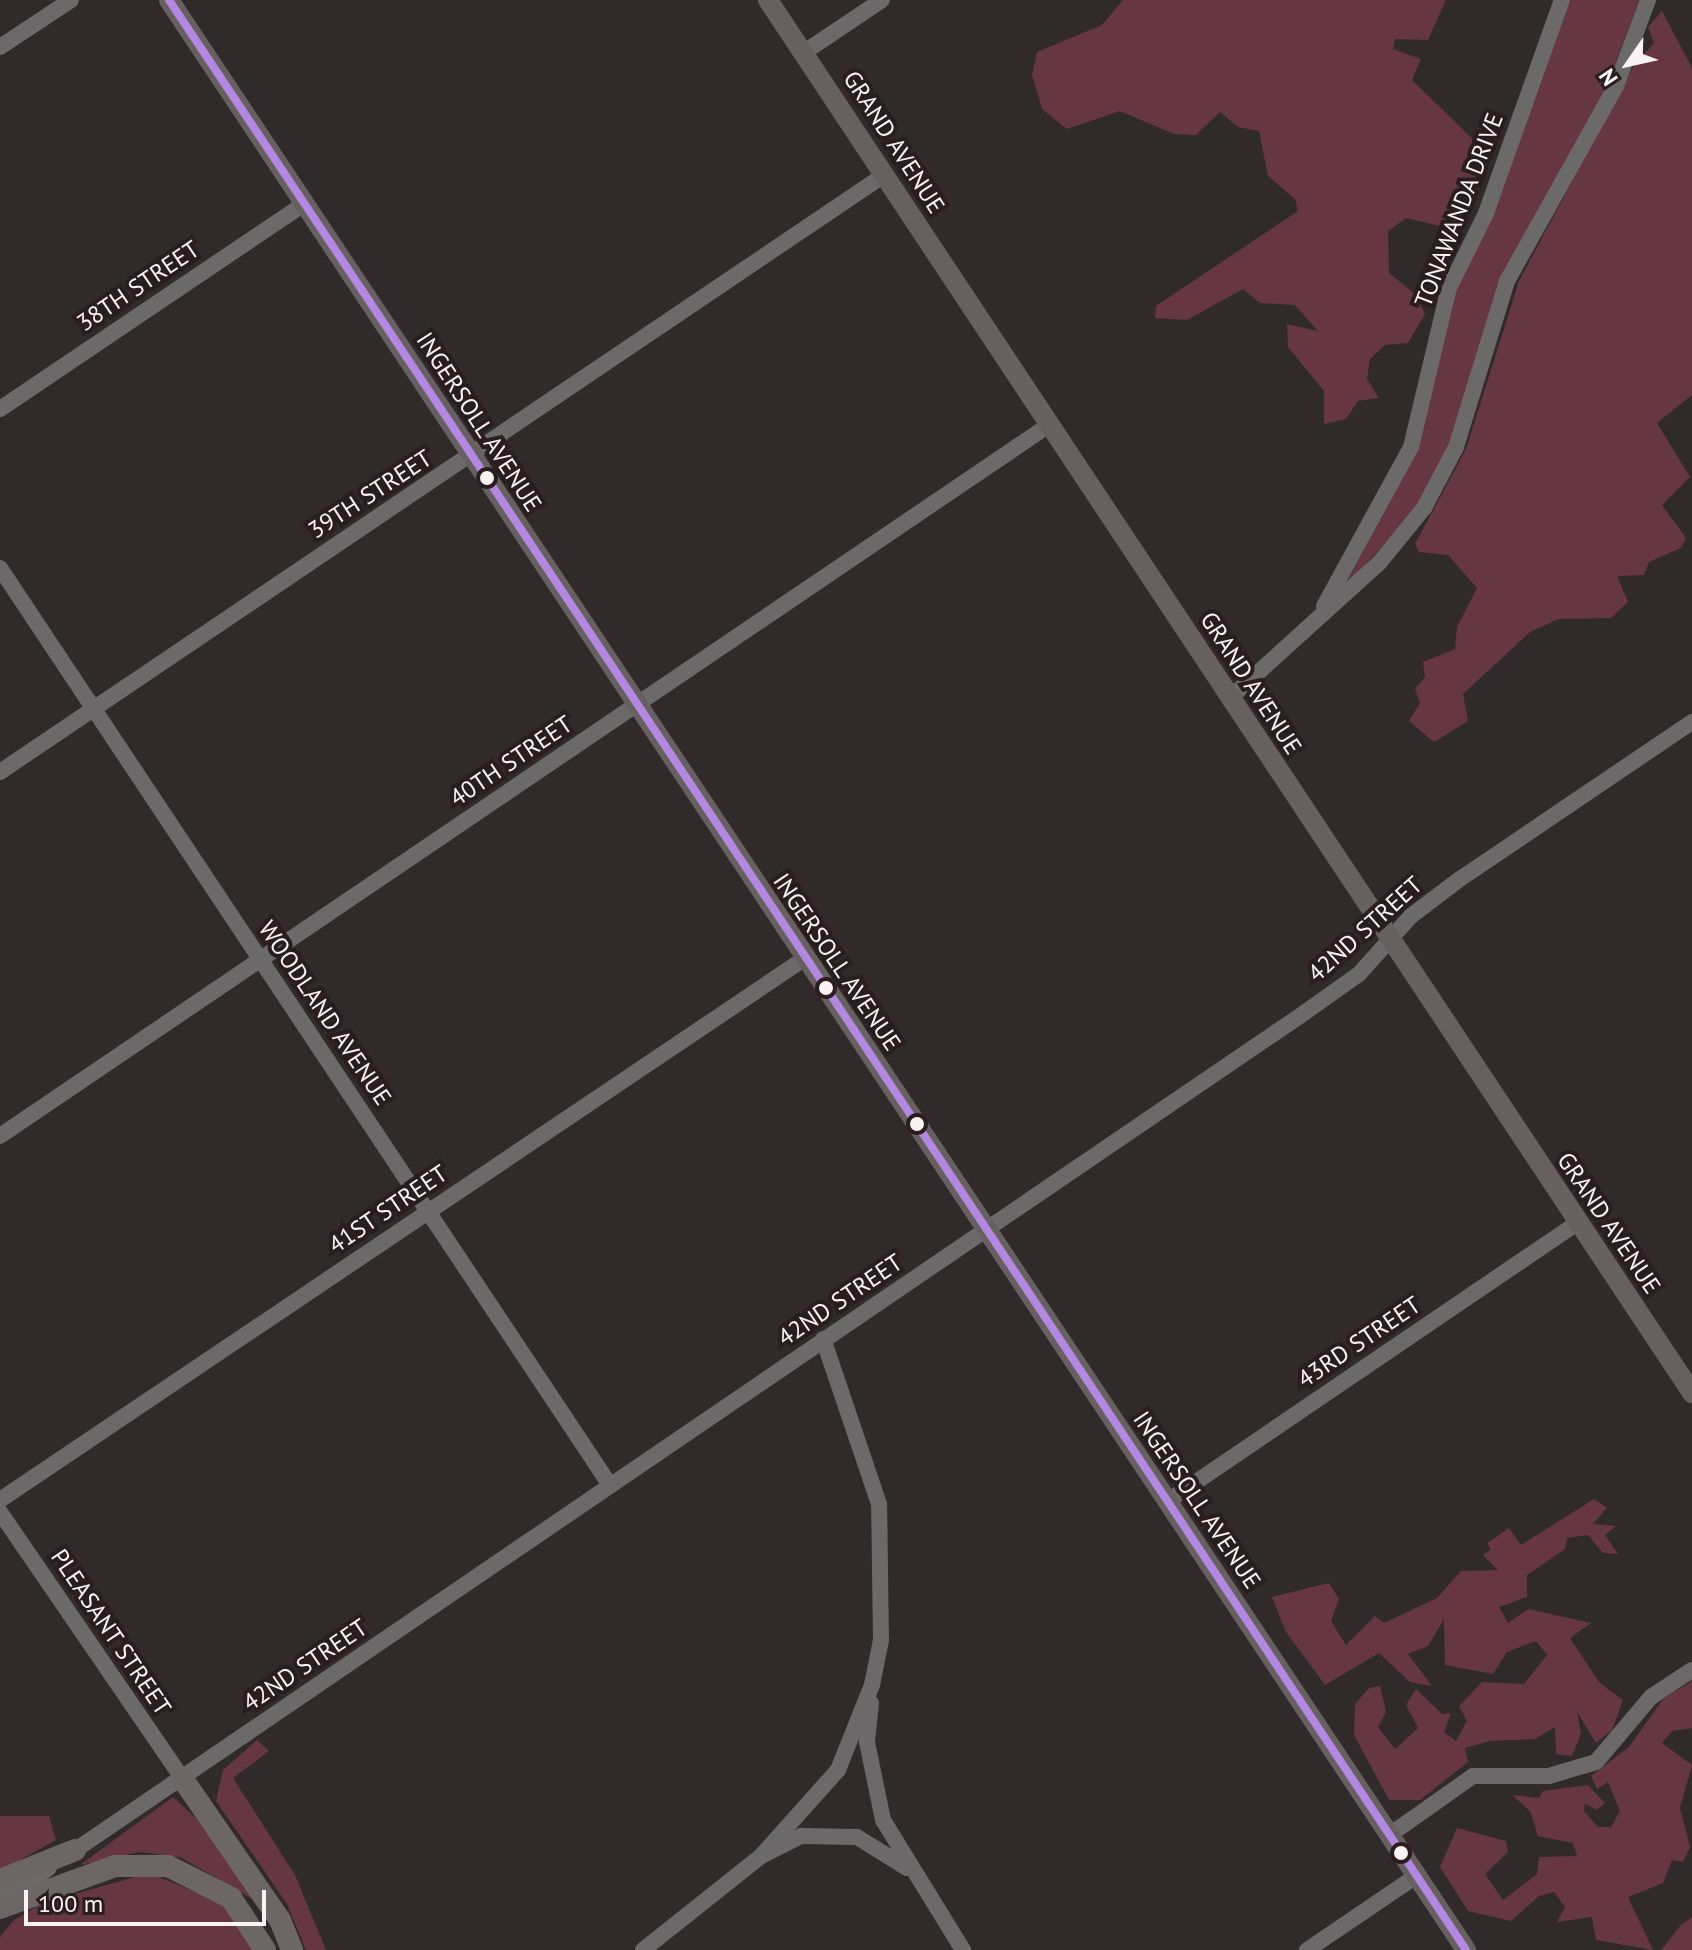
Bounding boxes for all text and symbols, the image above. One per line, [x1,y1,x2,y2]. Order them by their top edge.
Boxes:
north arrow [1588,24,1668,104]
text: N [1592,64,1624,91]
street label: GRAND AVENUE [837,65,951,219]
street label: TONAWANDA DRIVE [1409,108,1509,312]
street label: 38TH STREET [71,235,205,337]
street label: INGERSOLL AVENUE [410,326,548,518]
street label: 39TH STREET [303,443,437,545]
unlabelled marker [479,470,495,486]
street label: GRAND AVENUE [1194,606,1308,760]
street label: 40TH STREET [444,710,578,812]
street label: INGERSOLL AVENUE [766,867,908,1057]
street label: 42ND STREET [1302,870,1428,988]
street label: WOODLAND AVENUE [252,915,398,1111]
unlabelled marker [818,980,834,996]
unlabelled marker [909,1116,925,1132]
street label: GRAND AVENUE [1551,1147,1667,1299]
street label: 41ST STREET [323,1158,453,1260]
street label: 42ND STREET [772,1248,908,1352]
street label: 43RD STREET [1292,1290,1426,1394]
street label: INGERSOLL AVENUE [1126,1405,1268,1595]
street label: PLEASANT STREET [45,1543,177,1721]
street label: 42ND STREET [237,1613,373,1717]
unlabelled marker [1393,1845,1409,1861]
scale bar [28,1874,270,1924]
text: 100 m [38,1888,103,1919]

